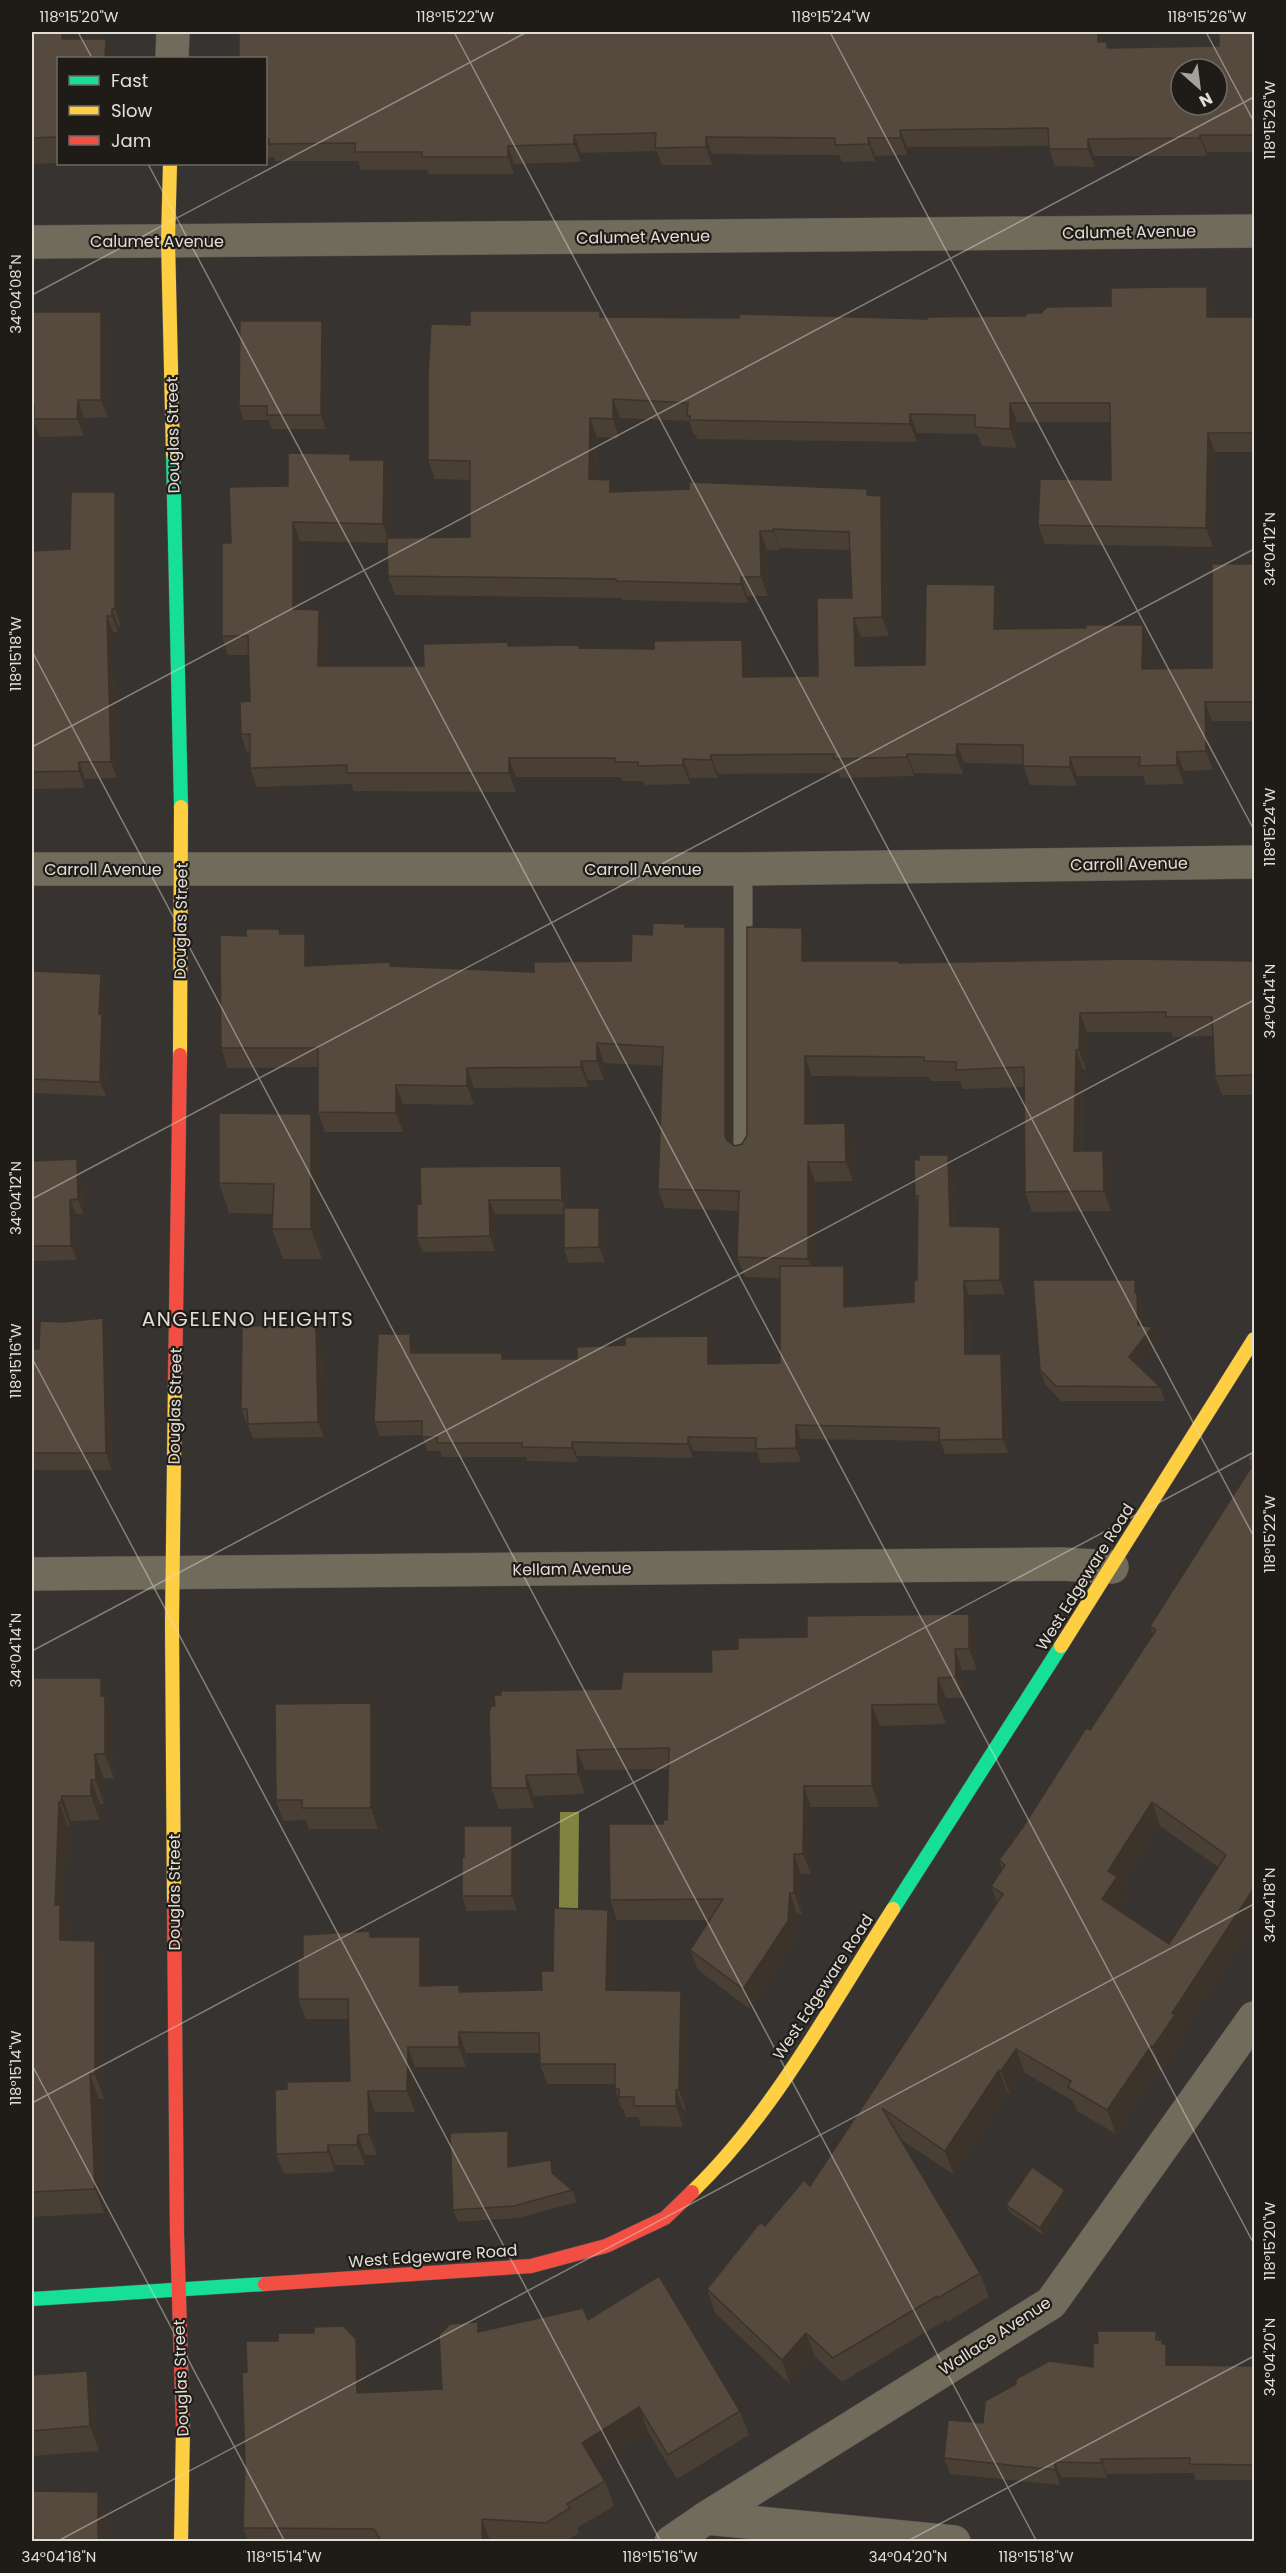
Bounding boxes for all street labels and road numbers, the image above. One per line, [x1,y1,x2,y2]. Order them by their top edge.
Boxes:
street label: Calumet Avenue [1062,219,1196,245]
street label: Calumet Avenue [576,224,710,250]
street label: Calumet Avenue [90,230,224,253]
street label: Douglas Street [160,376,186,494]
street label: Carroll Avenue [1070,851,1188,877]
street label: Carroll Avenue [44,858,162,881]
street label: Carroll Avenue [584,858,702,881]
street label: Douglas Street [168,862,194,980]
street label: Douglas Street [162,1347,188,1465]
street label: West Edgeware Road [1030,1499,1140,1655]
street label: Kellam Avenue [512,1556,632,1582]
street label: Douglas Street [163,1833,186,1950]
street label: West Edgeware Road [767,1910,879,2064]
street label: West Edgeware Road [348,2239,518,2273]
street label: Wallace Avenue [935,2291,1055,2381]
street label: Douglas Street [167,2319,195,2437]

